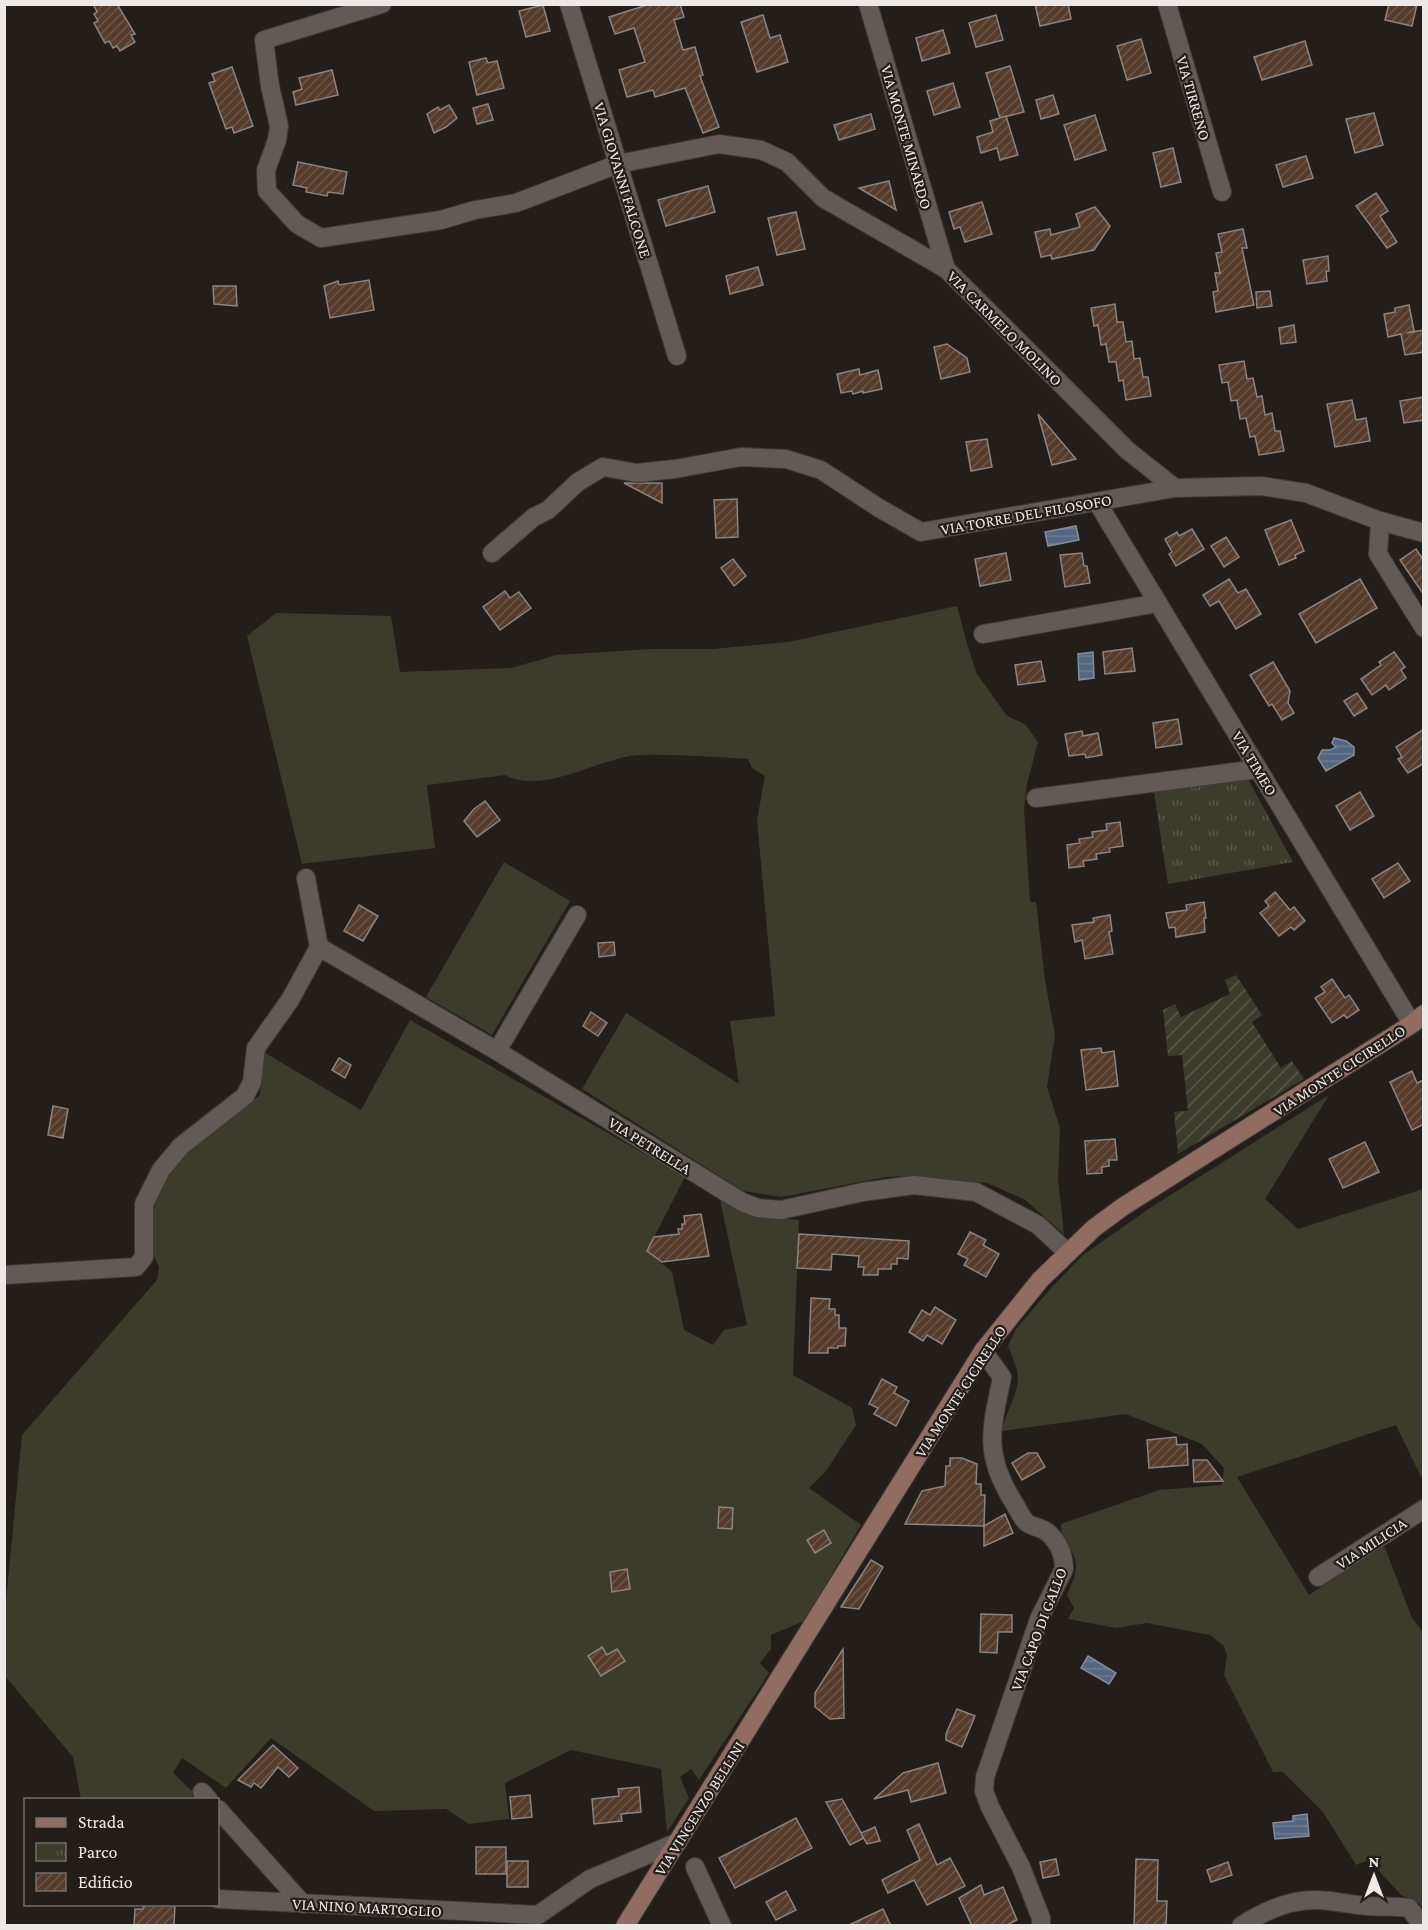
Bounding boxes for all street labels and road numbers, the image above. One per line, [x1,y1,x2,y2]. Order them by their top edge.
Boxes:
street label: VIA TIRRENO [1173,54,1214,142]
street label: VIA MONTE MINARDO [878,63,935,211]
street label: VIA GIOVANNI FALCONE [591,100,654,260]
street label: VIA CARMELO MOLINO [944,268,1065,389]
street label: VIA TORRE DEL FILOSOFO [939,491,1113,538]
street label: VIA TIMEO [1229,728,1280,799]
street label: VIA MONTE CICIRELLO [1270,1021,1408,1119]
street label: VIA PETRELLA [605,1113,695,1178]
street label: VIA MONTE CICIRELLO [911,1322,1009,1460]
street label: VIA MILICIA [1333,1514,1410,1572]
street label: VIA CAPO DI GALLO [1007,1565,1070,1693]
street label: VIA VINCENZO BELLINI [651,1738,748,1878]
street label: VIA NINO MARTOGLIO [292,1895,442,1920]

